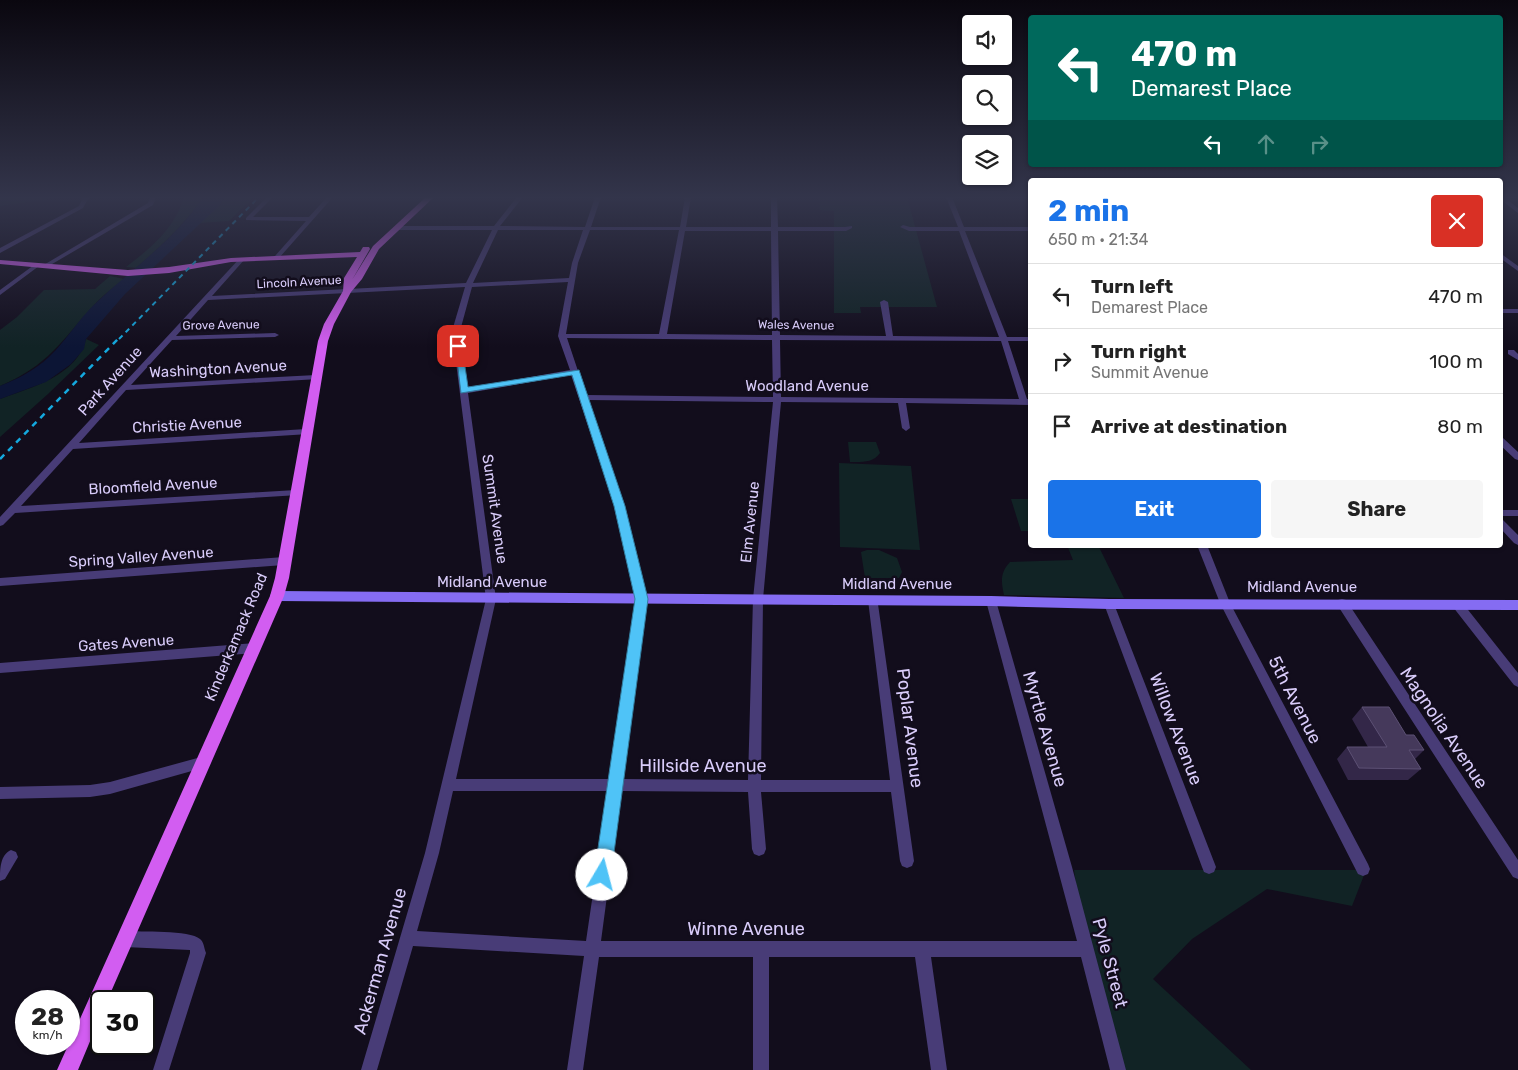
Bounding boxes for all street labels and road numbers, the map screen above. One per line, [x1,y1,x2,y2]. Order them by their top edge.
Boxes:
street label: Lincoln Avenue [256,273,342,291]
street label: Grove Avenue [182,317,260,333]
street label: Wales Avenue [758,317,835,333]
street label: Park Avenue [74,343,146,419]
street label: Washington Avenue [149,356,287,382]
street label: Woodland Avenue [745,377,869,395]
street label: Christie Avenue [132,413,242,437]
street label: Summit Avenue [478,453,512,565]
street label: Bloomfield Avenue [88,474,218,498]
street label: Elm Avenue [737,480,763,564]
street label: Spring Valley Avenue [68,543,214,571]
street label: Kinderkamack Road [201,570,271,704]
street label: Midland Avenue [437,573,547,591]
street label: Midland Avenue [842,575,952,593]
street label: Midland Avenue [1247,578,1357,596]
street label: Gates Avenue [77,631,175,655]
street label: 5th Avenue [1263,652,1327,748]
street label: Magnolia Avenue [1395,663,1493,793]
street label: Poplar Avenue [892,667,928,789]
street label: Myrtle Avenue [1018,669,1072,789]
street label: Willow Avenue [1144,670,1208,788]
street label: Hillside Avenue [639,755,767,777]
street label: Ackerman Avenue [349,885,411,1037]
street label: Pyle Street [1087,916,1133,1010]
street label: Winne Avenue [687,918,805,940]

